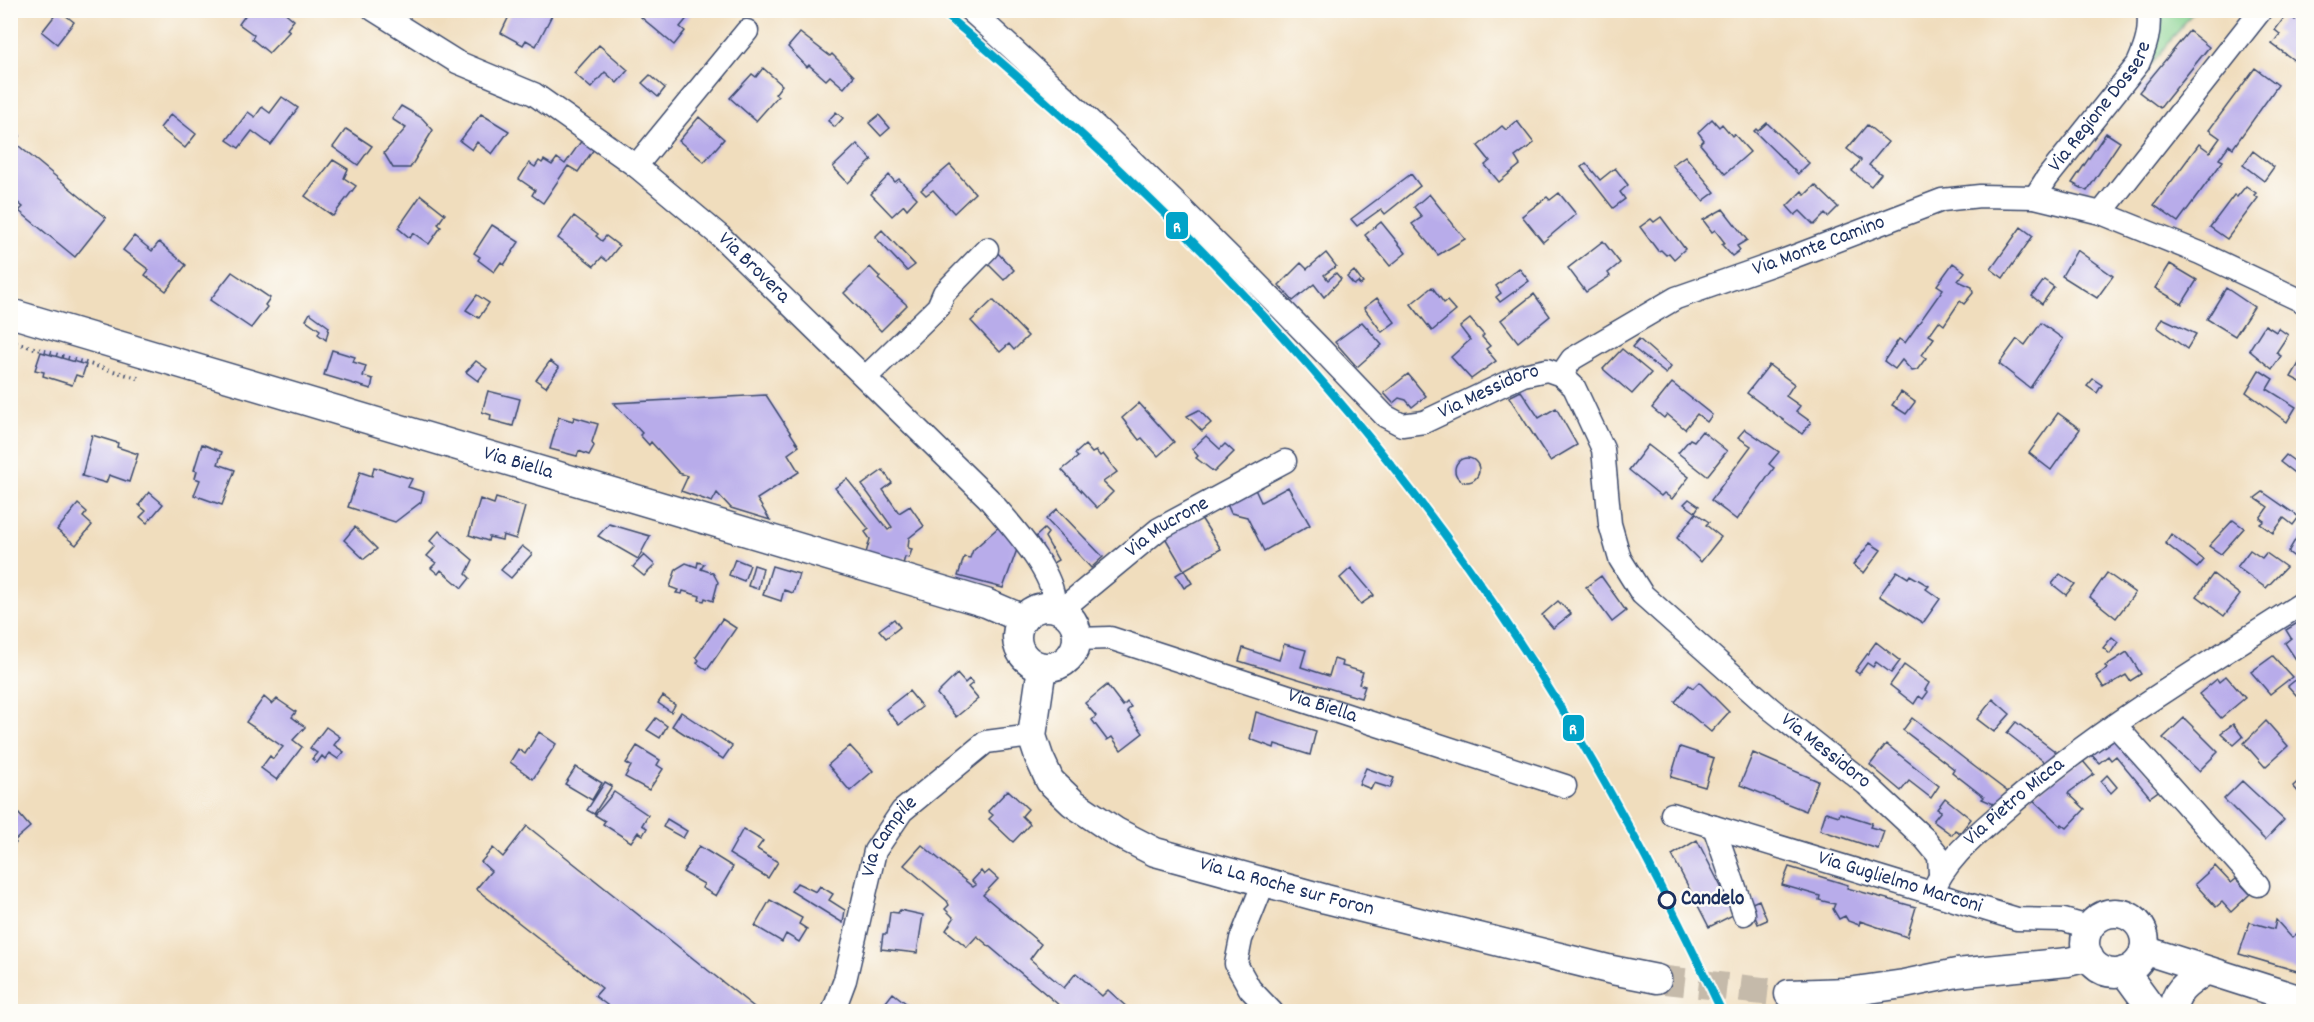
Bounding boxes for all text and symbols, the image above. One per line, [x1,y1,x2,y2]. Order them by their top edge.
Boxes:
street label: Via Regione Dossere [2042,38,2160,179]
street label: Via Monte Camino [1749,208,1890,285]
line badge: R [1165,211,1189,240]
text: R [1173,217,1181,240]
street label: Via Brovera [710,226,797,312]
street label: Via Messidoro [1434,357,1542,428]
street label: Via Biella [479,439,558,489]
street label: Via Mucrone [1119,490,1215,566]
street label: Via Biella [1283,682,1362,733]
street label: Via Messidoro [1773,706,1877,797]
line badge: R [1562,714,1585,742]
text: R [1569,719,1577,742]
street label: Via Pietro Micca [1958,750,2072,854]
street label: Via Campile [854,789,924,880]
street label: Via Guglielmo Marconi [1814,844,1986,923]
street label: Via La Roche sur Foron [1196,850,1377,925]
place label: Candelo [1681,885,1744,915]
marker: Candelo [1658,891,1676,909]

